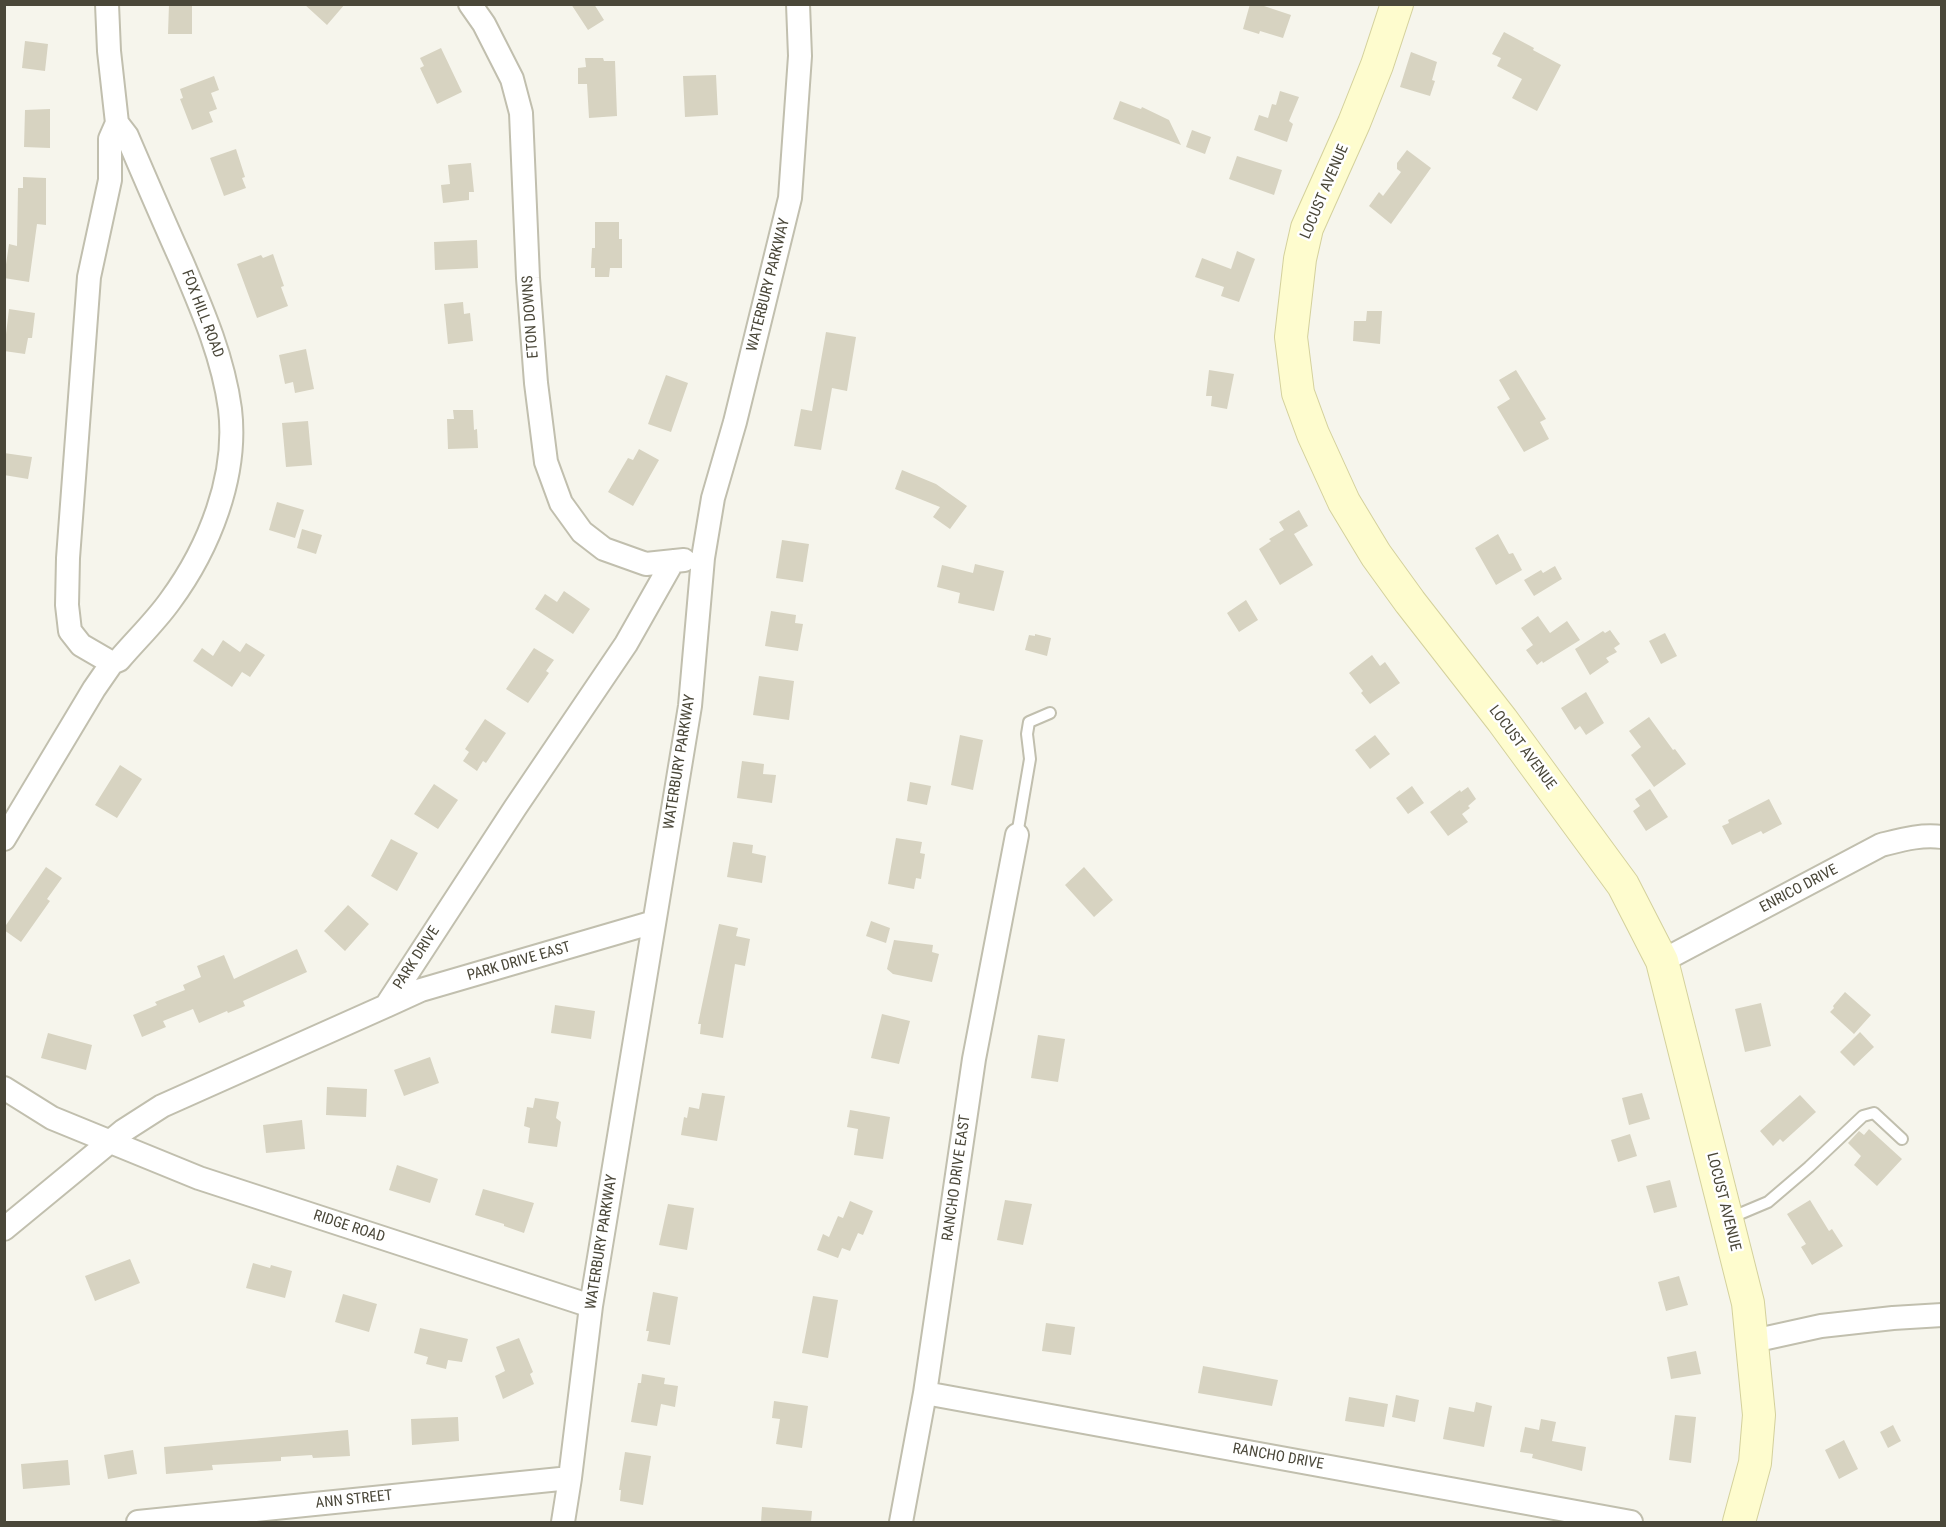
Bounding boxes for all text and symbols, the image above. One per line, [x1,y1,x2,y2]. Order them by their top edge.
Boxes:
street label: LOCUST AVENUE [1297,142,1353,242]
street label: WATERBURY PARKWAY [744,217,794,353]
street label: FOX HILL ROAD [177,268,227,360]
street label: ETON DOWNS [519,275,543,359]
street label: WATERBURY PARKWAY [660,693,700,831]
street label: LOCUST AVENUE [1485,702,1559,794]
street label: ENRICO DRIVE [1757,861,1841,917]
street label: PARK DRIVE [390,923,444,993]
street label: PARK DRIVE EAST [465,939,573,985]
street label: RANCHO DRIVE EAST [939,1114,975,1242]
street label: LOCUST AVENUE [1702,1151,1744,1253]
street label: WATERBURY PARKWAY [582,1173,622,1311]
street label: RIDGE ROAD [311,1207,387,1247]
street label: RANCHO DRIVE [1231,1440,1325,1474]
street label: ANN STREET [315,1487,393,1513]

